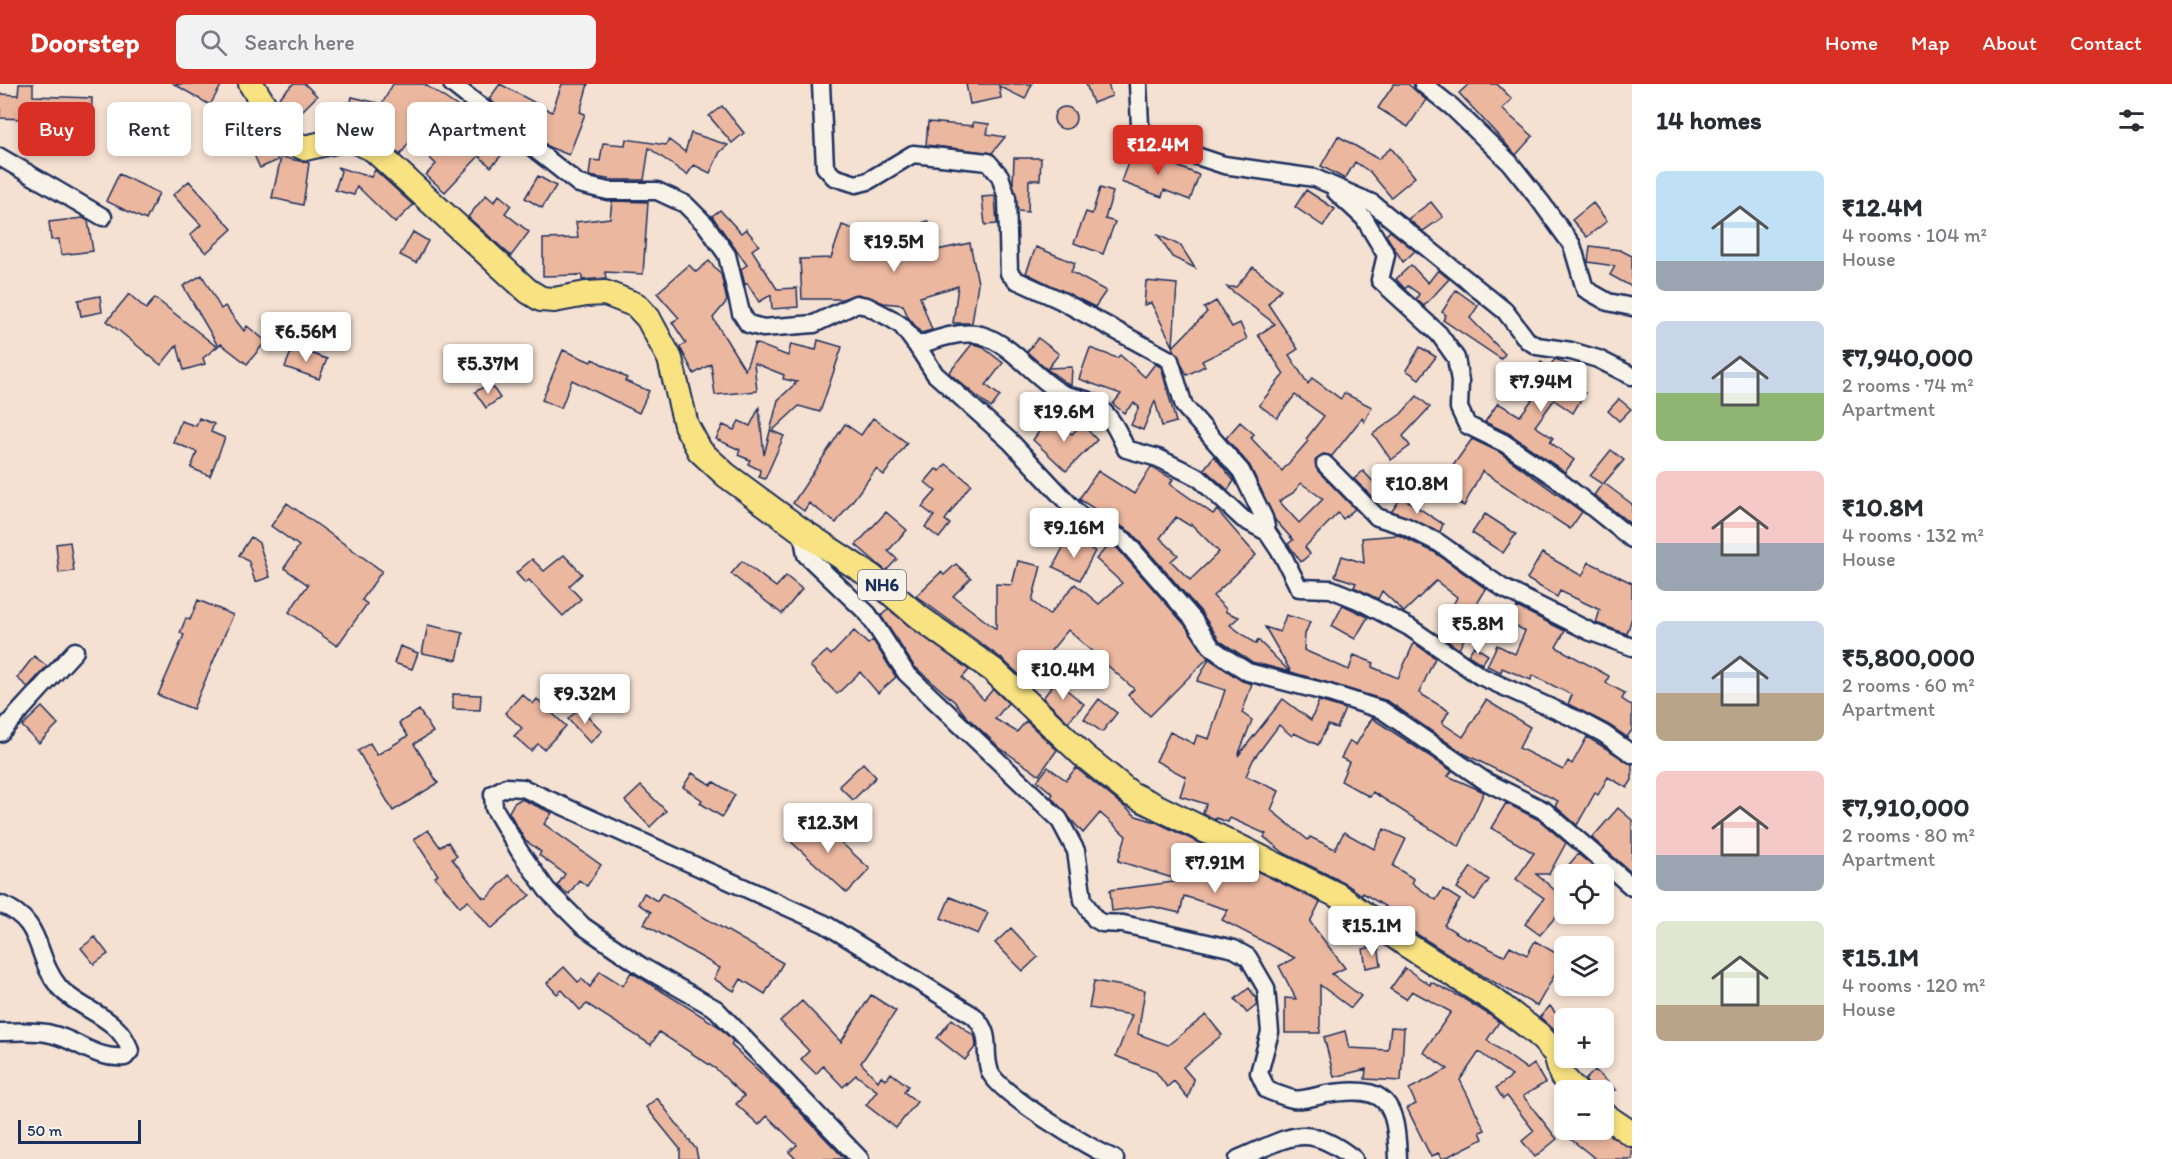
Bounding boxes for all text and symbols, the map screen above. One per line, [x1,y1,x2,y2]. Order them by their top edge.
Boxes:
search box [176,15,596,69]
text: Doorstep [30,25,140,59]
icon: search [197,26,230,59]
text: Search here [245,29,355,56]
text: Home [1825,30,1878,55]
text: Map [1911,30,1950,55]
text: About [1983,30,2037,55]
text: Contact [2070,30,2142,55]
chip: Buy [18,102,95,156]
chip: Rent [107,102,191,156]
chip: Filters [203,102,303,156]
chip: New [315,102,395,156]
chip: Apartment [407,102,547,156]
text: 14 homes [1656,104,1762,136]
icon: filters [2115,104,2148,137]
pin: ₹12.4M [1109,125,1207,176]
text: ₹12.4M [1127,132,1189,156]
text: ₹12.4M [1842,191,1923,223]
icon: home [1704,195,1776,267]
pin: ₹19.5M [845,222,943,273]
text: 4 rooms · 104 m² [1842,223,1987,247]
text: ₹19.5M [864,229,924,253]
text: House [1842,247,1896,271]
pin: ₹6.56M [257,312,355,363]
text: ₹6.56M [275,319,337,343]
text: ₹7,940,000 [1842,341,1973,373]
pin: ₹5.37M [439,344,537,395]
icon: home [1704,345,1776,417]
text: ₹5.37M [457,351,519,375]
pin: ₹7.94M [1492,362,1590,413]
text: ₹7.94M [1510,369,1572,393]
text: 2 rooms · 74 m² [1842,373,1974,397]
pin: ₹19.6M [1015,392,1113,443]
text: Apartment [1842,397,1935,421]
text: ₹19.6M [1034,399,1094,423]
pin: ₹10.8M [1368,464,1466,515]
text: ₹10.8M [1386,471,1448,495]
text: ₹10.8M [1842,491,1924,523]
icon: home [1704,495,1776,567]
pin: ₹9.16M [1025,508,1123,559]
text: ₹9.16M [1044,515,1104,539]
text: 4 rooms · 132 m² [1842,523,1984,547]
text: House [1842,547,1896,571]
road number: NH6 [858,570,906,600]
pin: ₹5.8M [1436,604,1520,655]
text: ₹5.8M [1452,611,1504,635]
text: ₹5,800,000 [1842,641,1975,673]
icon: home [1704,645,1776,717]
pin: ₹10.4M [1014,650,1112,701]
text: ₹10.4M [1031,657,1095,681]
text: 2 rooms · 60 m² [1842,673,1975,697]
pin: ₹9.32M [536,674,634,725]
text: ₹9.32M [554,681,616,705]
text: Apartment [1842,697,1935,721]
text: ₹7,910,000 [1842,791,1970,823]
icon: home [1704,795,1776,867]
pin: ₹12.3M [779,803,877,854]
text: ₹12.3M [797,810,859,834]
text: 2 rooms · 80 m² [1842,823,1975,847]
pin: ₹7.91M [1166,843,1264,894]
text: Apartment [1842,847,1935,871]
text: ₹7.91M [1185,850,1245,874]
map controls [1554,864,1614,1140]
button: locate [1554,864,1614,924]
pin: ₹15.1M [1323,906,1421,957]
text: ₹15.1M [1342,913,1402,937]
button: layers [1554,936,1614,996]
text: ₹15.1M [1842,941,1919,973]
icon: home [1704,945,1776,1017]
text: 4 rooms · 120 m² [1842,973,1985,997]
text: House [1842,997,1896,1021]
button: + [1554,1008,1614,1068]
button: − [1554,1080,1614,1140]
scale bar [18,1117,141,1144]
text: 50 m [27,1121,62,1140]

